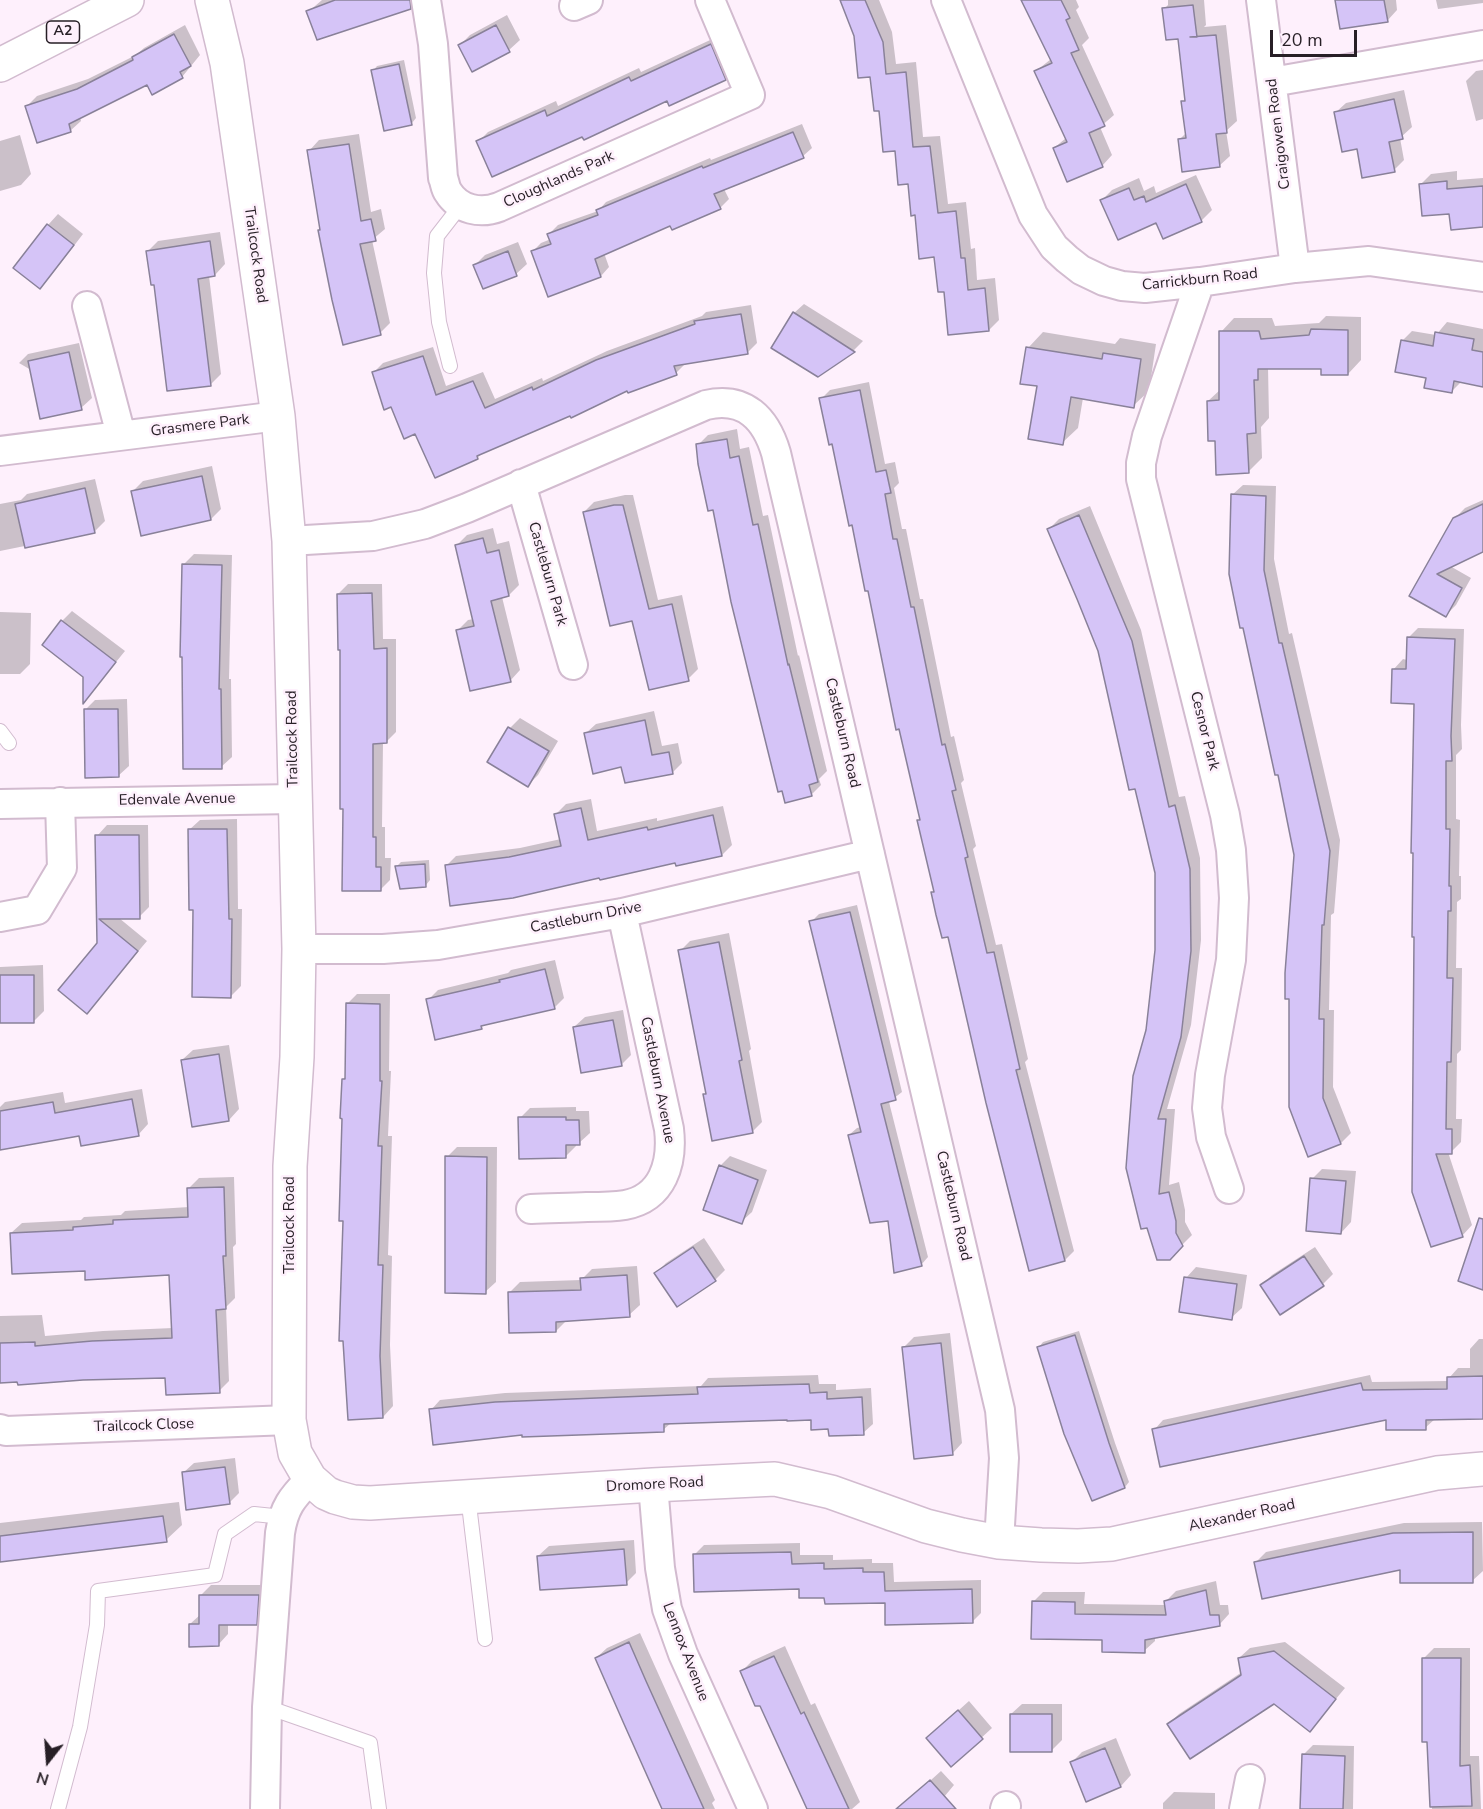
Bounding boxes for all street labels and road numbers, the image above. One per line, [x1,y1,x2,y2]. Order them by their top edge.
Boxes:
road number: A2 [46,21,80,43]
street label: Craigowen Road [1263,78,1295,190]
street label: Cloughlands Park [501,148,617,212]
street label: Trailcock Road [239,206,271,304]
street label: Carrickburn Road [1141,265,1259,295]
street label: Grasmere Park [150,411,250,441]
street label: Castleburn Park [524,520,570,628]
street label: Castleburn Road [821,676,863,790]
street label: Trailcock Road [283,690,303,788]
street label: Cesnor Park [1185,690,1223,772]
street label: Edenvale Avenue [119,790,235,810]
street label: Castleburn Drive [529,898,643,938]
street label: Castleburn Avenue [636,1015,678,1145]
street label: Castleburn Road [932,1149,974,1263]
street label: Trailcock Road [281,1176,299,1274]
street label: Trailcock Close [94,1415,194,1437]
street label: Dromore Road [606,1473,704,1497]
street label: Alexander Road [1187,1496,1297,1536]
street label: Lennox Avenue [658,1600,712,1704]

